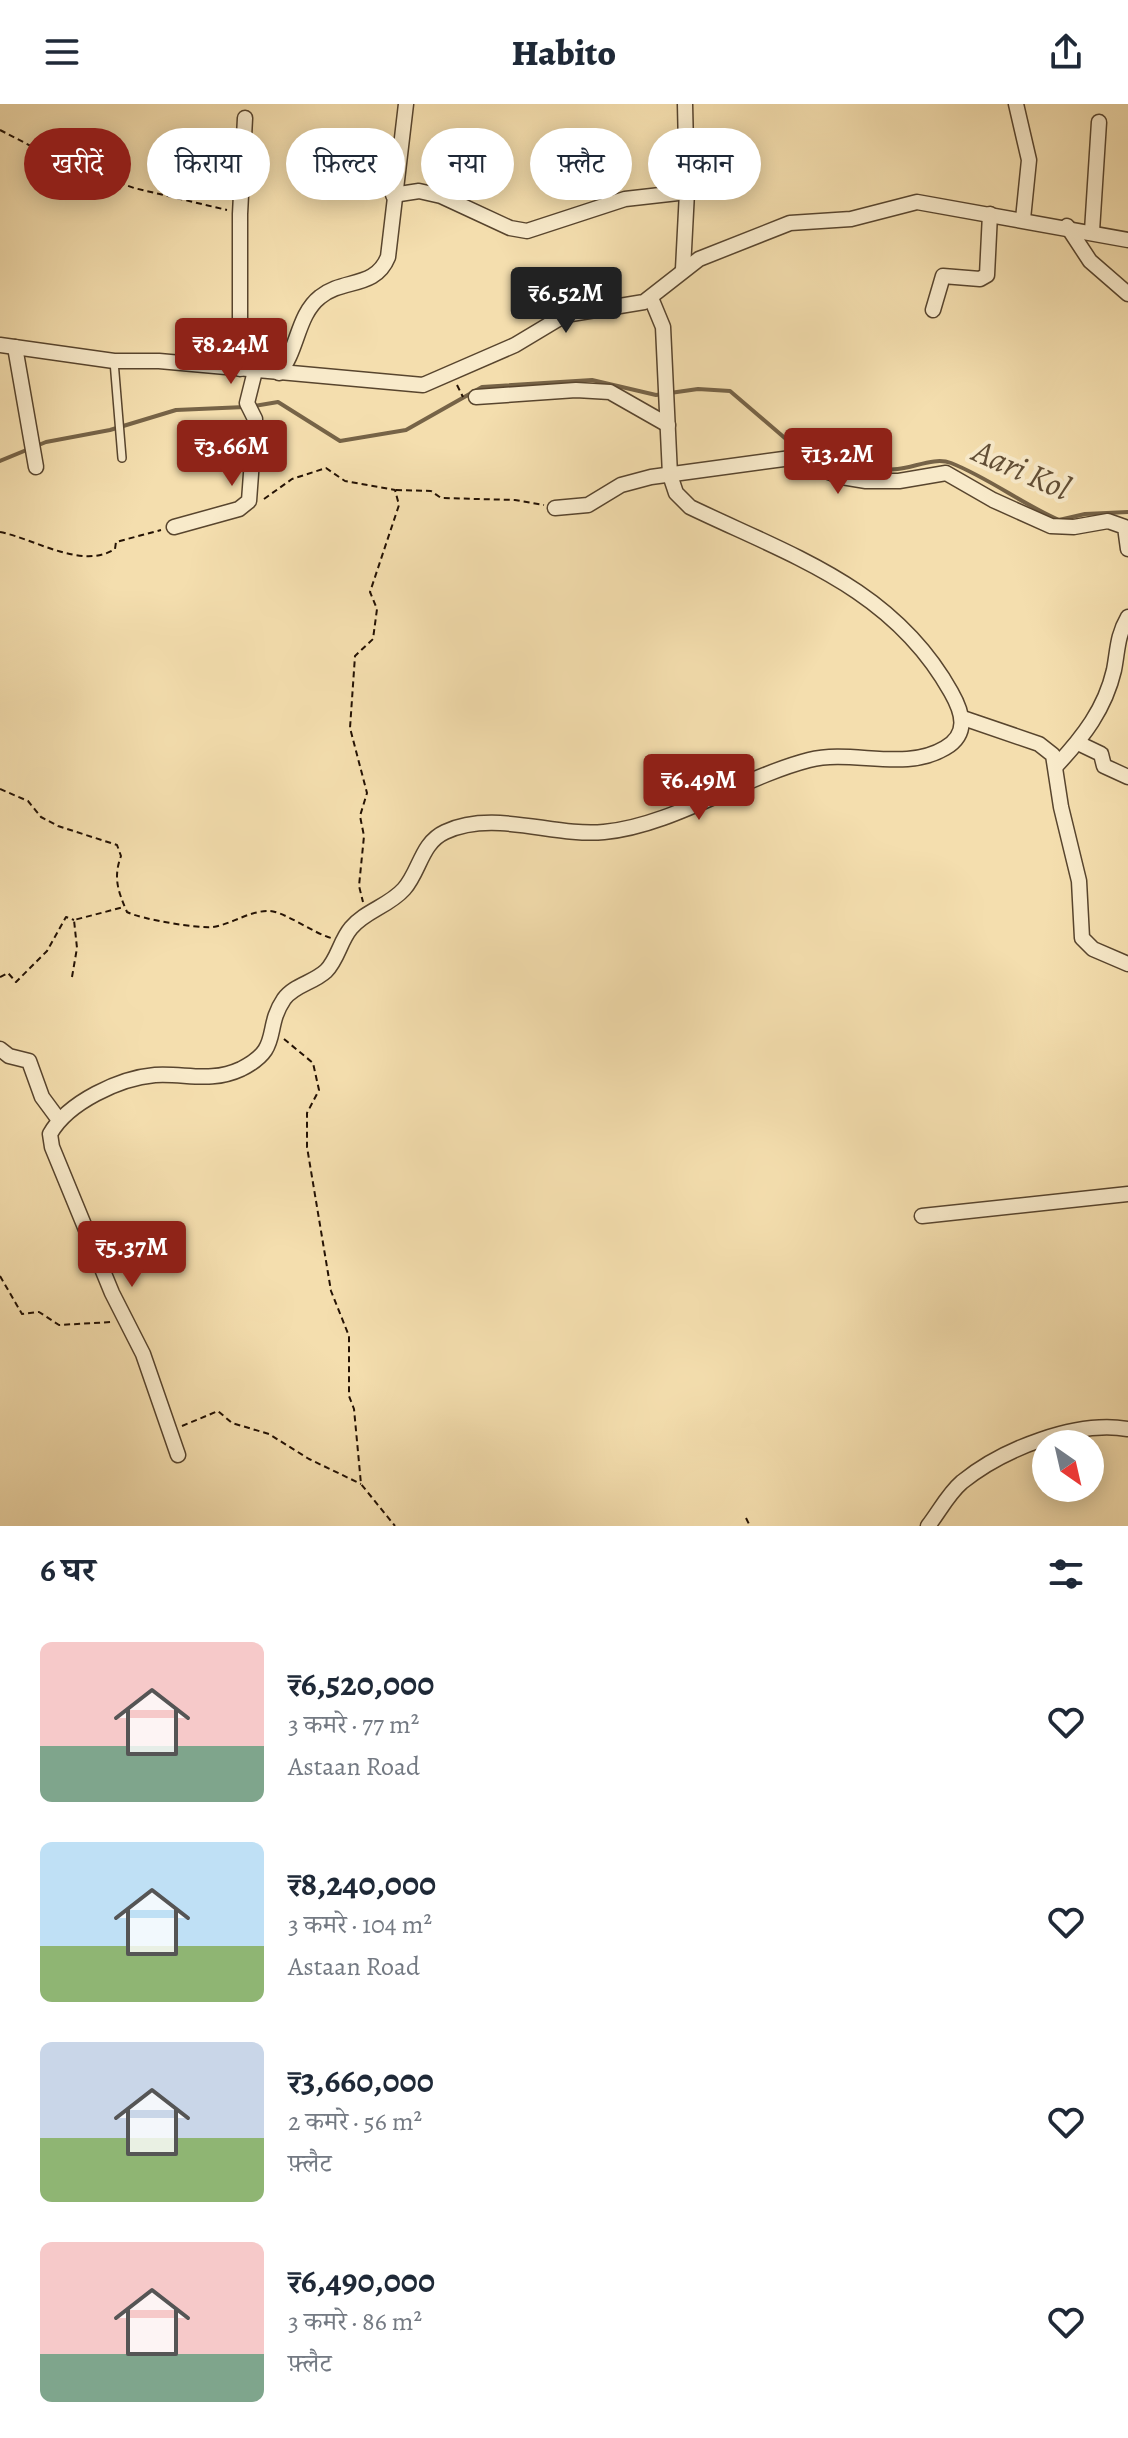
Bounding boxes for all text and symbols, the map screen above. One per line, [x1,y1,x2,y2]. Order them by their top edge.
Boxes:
text: Habito [512,28,616,77]
icon: menu [40,30,84,74]
icon: share [1044,30,1088,74]
chip: खरीदें [24,128,131,200]
chip: किराया [147,128,270,200]
chip: फ़िल्टर [286,128,405,200]
chip: नया [421,128,514,200]
chip: फ़्लैट [530,128,632,200]
chip: मकान [648,128,761,200]
pin: ₹6.52M [501,267,631,335]
text: ₹6.52M [529,275,603,310]
pin: ₹8.24M [166,318,296,386]
text: ₹8.24M [193,326,269,361]
pin: ₹3.66M [167,420,297,488]
water label: Aari Kol [964,426,1079,512]
text: ₹3.66M [195,428,269,463]
pin: ₹13.2M [773,428,903,496]
text: ₹13.2M [802,436,874,471]
pin: ₹6.49M [634,754,764,822]
text: ₹6.49M [661,762,737,797]
pin: ₹5.37M [67,1221,197,1289]
text: ₹5.37M [96,1229,168,1264]
north arrow [1032,1430,1104,1502]
map controls [1032,1430,1104,1502]
text: 6 घर [40,1546,96,1593]
icon: filters [1044,1552,1088,1596]
text: ₹6,520,000 [288,1660,434,1707]
icon: home [104,1674,200,1770]
icon: heart [1044,1700,1088,1744]
text: 3 कमरे · 77 m² [288,1707,419,1742]
text: Astaan Road [288,1749,420,1784]
text: ₹8,240,000 [288,1860,436,1907]
icon: home [104,1874,200,1970]
icon: heart [1044,1900,1088,1944]
text: 3 कमरे · 104 m² [288,1907,432,1942]
text: Astaan Road [288,1949,420,1984]
text: ₹3,660,000 [288,2057,434,2104]
icon: home [104,2074,200,2170]
icon: heart [1044,2100,1088,2144]
text: 2 कमरे · 56 m² [288,2104,422,2139]
text: फ़्लैट [288,2146,331,2181]
text: ₹6,490,000 [288,2257,435,2304]
icon: home [104,2274,200,2370]
icon: heart [1044,2300,1088,2344]
text: 3 कमरे · 86 m² [288,2304,422,2339]
text: फ़्लैट [288,2346,331,2381]

